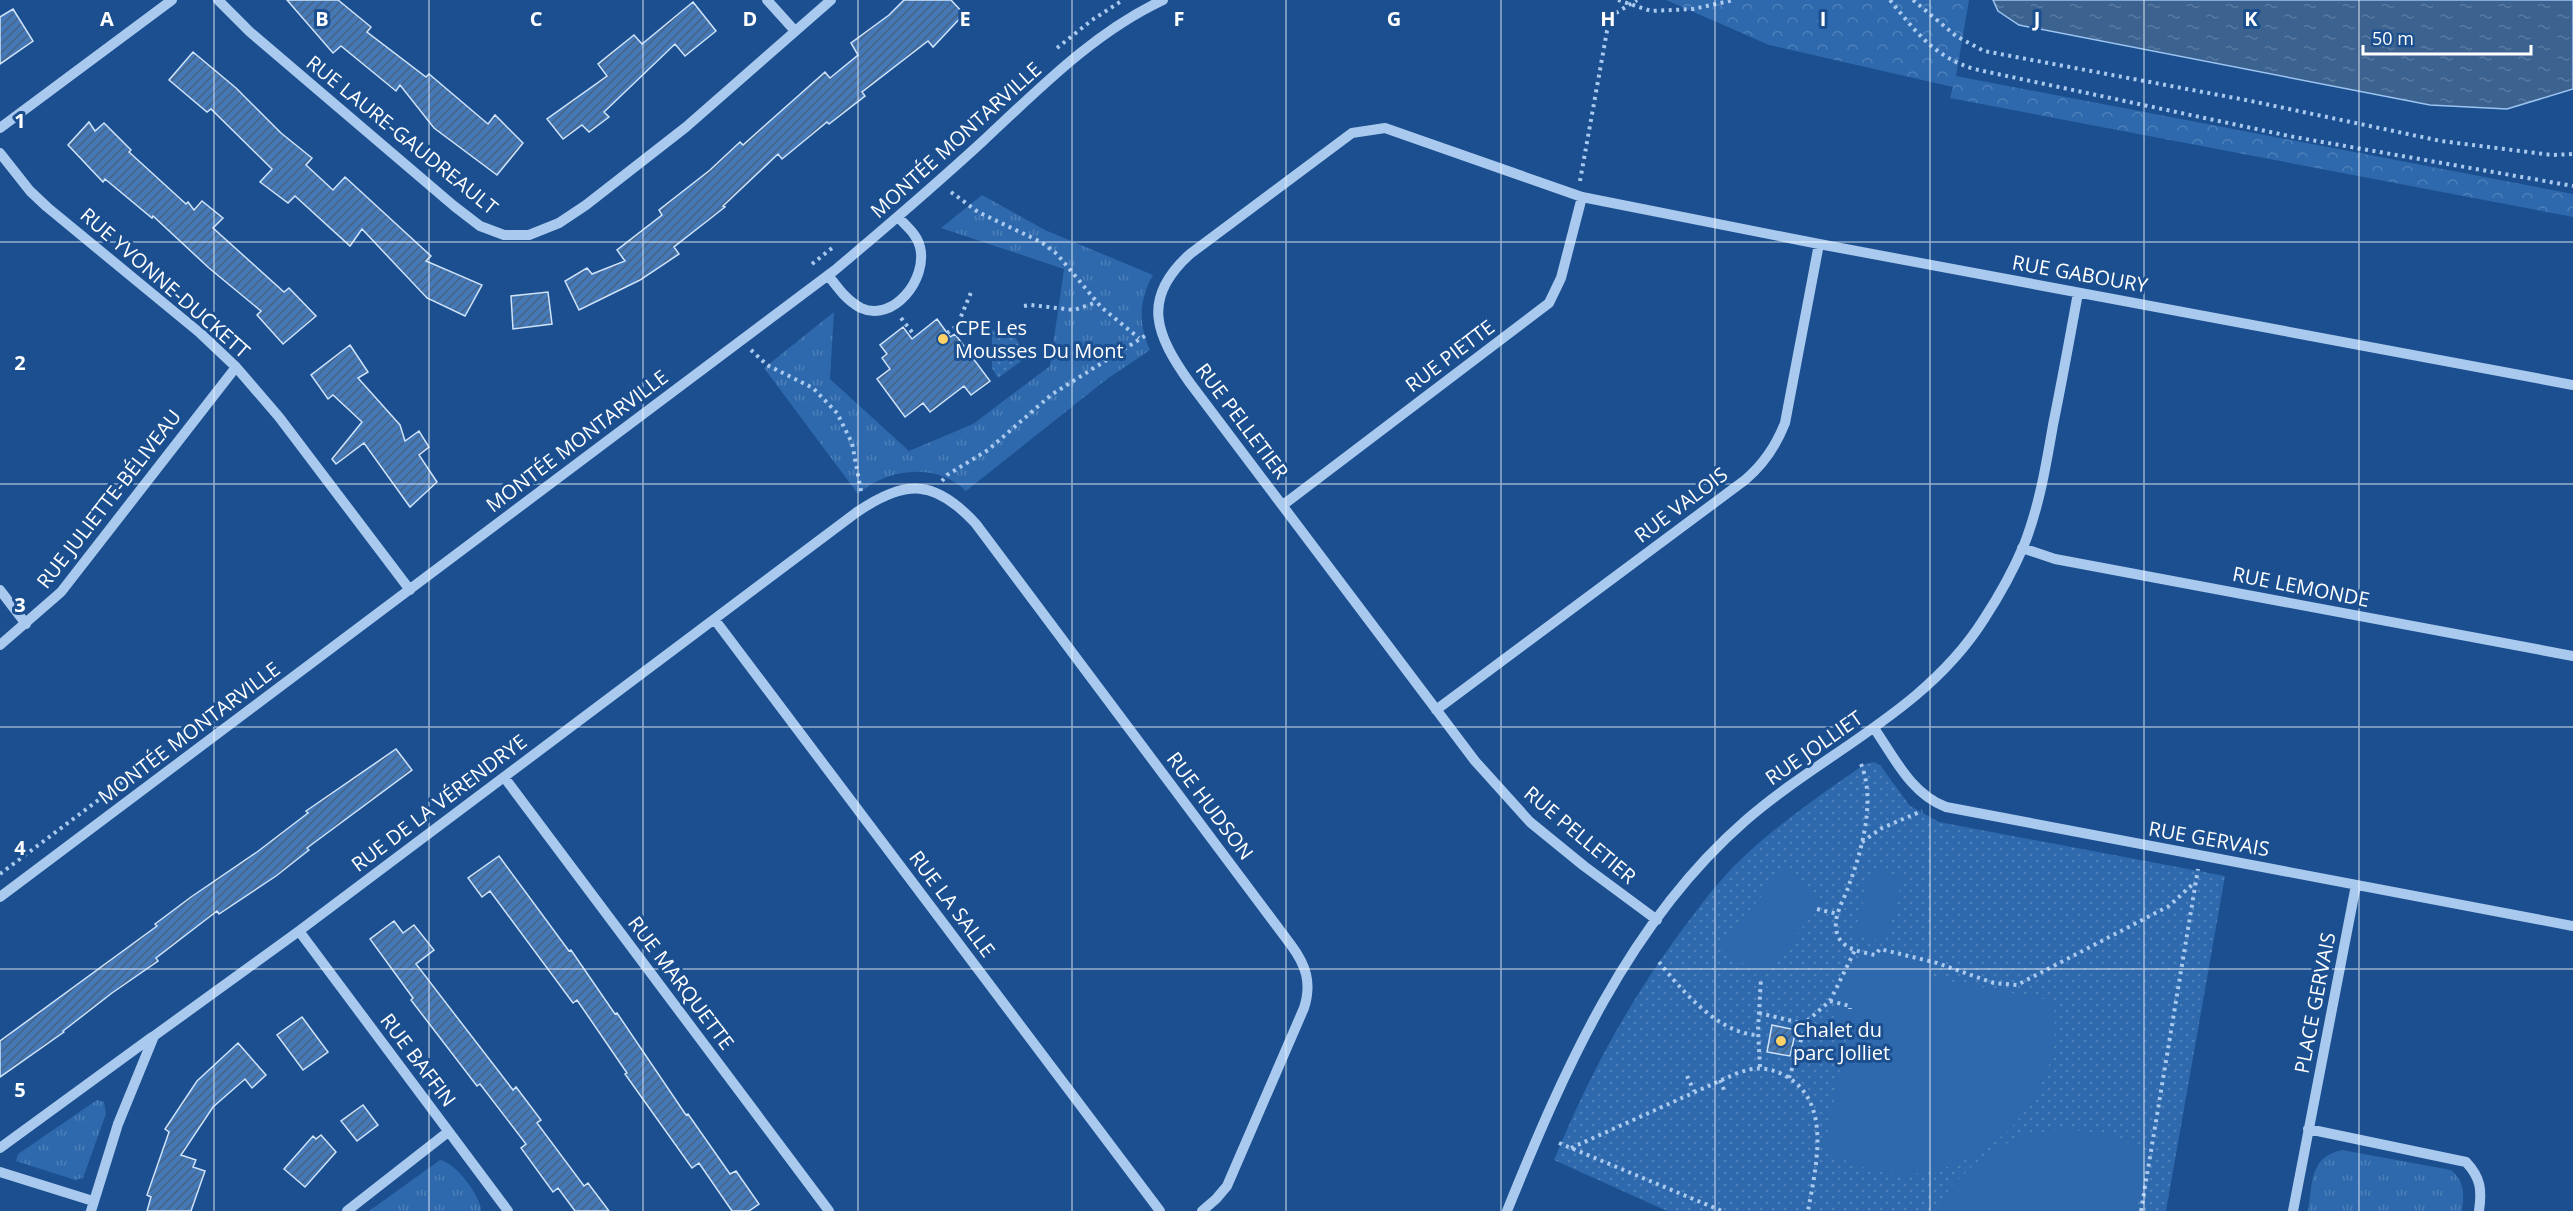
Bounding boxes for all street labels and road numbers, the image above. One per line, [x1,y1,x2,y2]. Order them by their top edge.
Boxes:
street label: RUE LAURE-GAUDREAULT [301,49,504,220]
street label: MONTÉE MONTARVILLE [864,56,1047,224]
street label: RUE YVONNE-DUCKETT [75,201,256,364]
street label: RUE GABOURY [2010,248,2151,299]
street label: RUE PIETTE [1400,313,1500,398]
street label: RUE PELLETIER [1190,357,1295,485]
street label: MONTÉE MONTARVILLE [480,363,673,518]
street label: RUE JULIETTE-BÉLIVEAU [30,404,187,594]
street label: RUE VALOIS [1629,461,1733,549]
street label: RUE LEMONDE [2230,560,2372,613]
street label: MONTÉE MONTARVILLE [92,655,285,810]
street label: RUE JOLLIET [1760,704,1868,791]
street label: RUE DE LA VÉRENDRYE [346,728,532,877]
street label: RUE HUDSON [1161,746,1260,865]
street label: RUE PELLETIER [1519,780,1643,890]
street label: RUE GERVAIS [2146,815,2272,862]
street label: RUE LA SALLE [903,845,1001,963]
street label: RUE MARQUETTE [622,910,741,1055]
street label: PLACE GERVAIS [2288,930,2341,1076]
street label: RUE BAFFIN [374,1008,462,1112]

